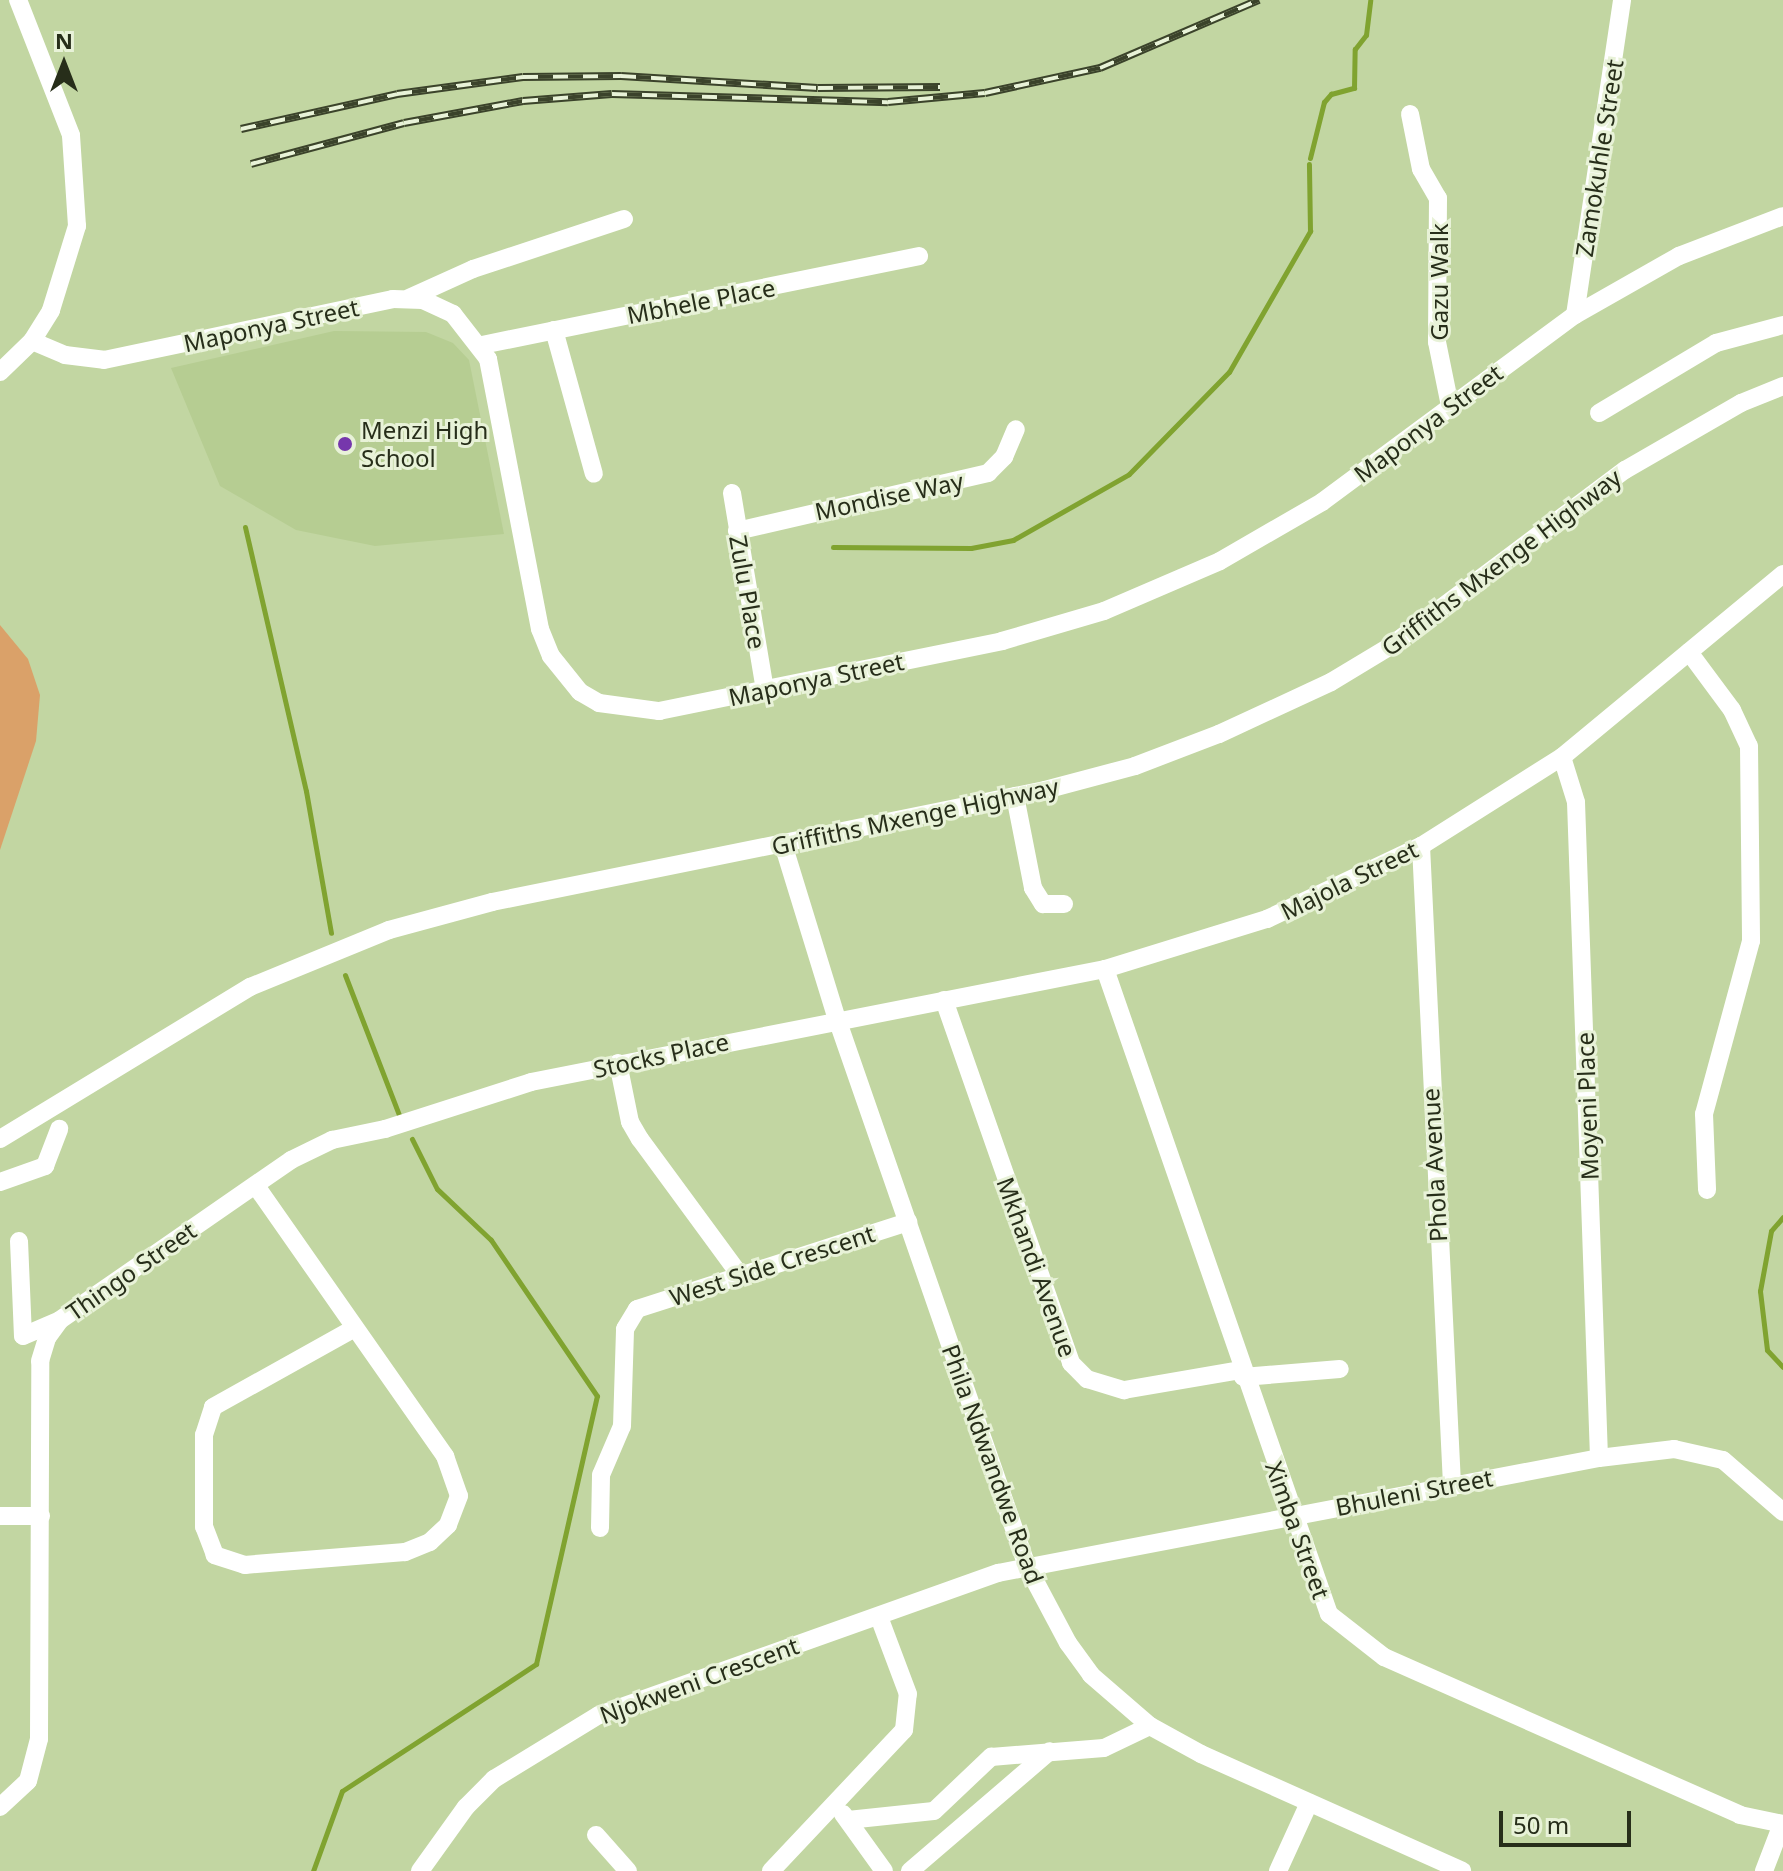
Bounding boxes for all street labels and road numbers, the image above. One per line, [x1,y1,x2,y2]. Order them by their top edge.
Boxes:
street label: Zamokuhle Street [1569,57,1629,259]
street label: Gazu Walk [1425,223,1453,341]
street label: Mbhele Place [625,273,777,329]
street label: Maponya Street [181,292,361,358]
street label: Maponya Street [1348,358,1508,488]
street label: Griffiths Mxenge Highway [1376,462,1626,662]
street label: Mondise Way [812,466,966,526]
street label: Zulu Place [724,533,772,651]
street label: Maponya Street [726,646,906,712]
street label: Griffiths Mxenge Highway [769,772,1061,860]
street label: Majola Street [1276,834,1422,926]
street label: Stocks Place [591,1027,731,1083]
street label: Moyeni Place [1570,1032,1604,1180]
street label: Phola Avenue [1416,1087,1452,1243]
street label: Mkhandi Avenue [991,1173,1083,1361]
street label: Thingo Street [61,1216,201,1326]
street label: West Side Crescent [666,1218,878,1312]
street label: Phila Ndwandwe Road [936,1340,1050,1588]
street label: Ximba Street [1260,1457,1336,1603]
street label: Bhuleni Street [1333,1463,1495,1521]
street label: Njokweni Crescent [596,1631,802,1729]

